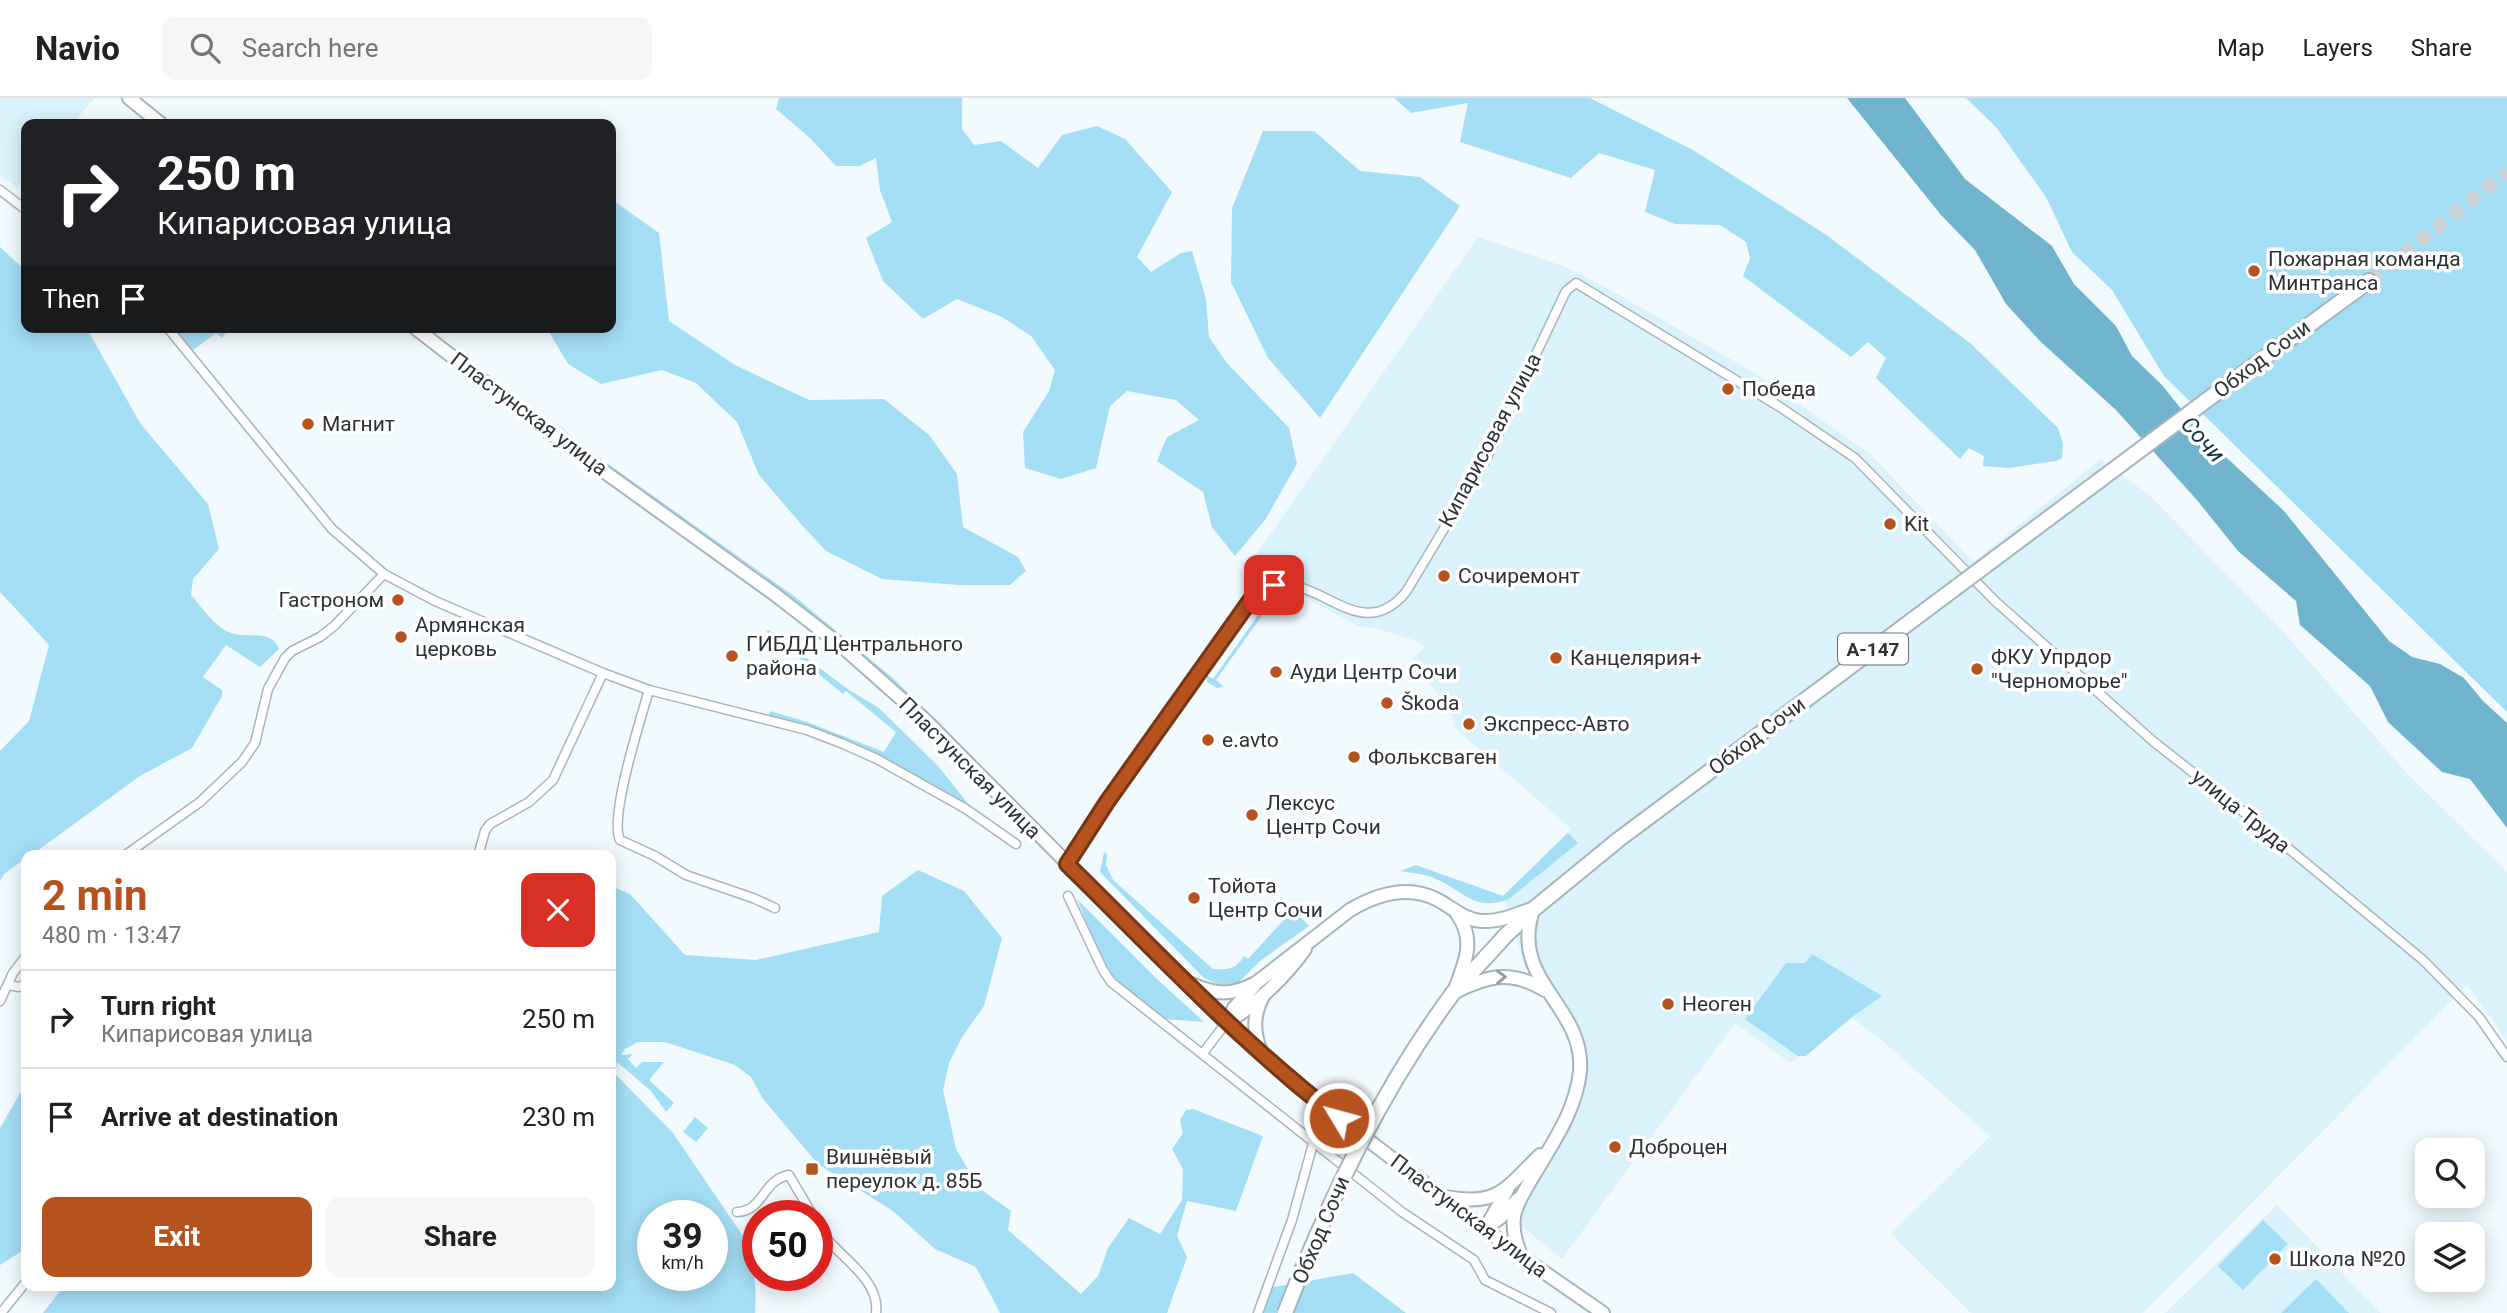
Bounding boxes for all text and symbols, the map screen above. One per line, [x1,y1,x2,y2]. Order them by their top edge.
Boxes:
search box [162,17,652,80]
text: Navio [35,29,120,68]
icon: search [186,29,224,67]
text: Search here [242,33,379,63]
text: Map [2217,34,2265,62]
text: Layers [2303,34,2373,62]
text: Share [2411,34,2472,62]
text: 250 m [157,145,296,202]
icon: right [42,147,133,238]
text: Кипарисовая улица [157,204,452,242]
place label: Пожарная команда Минтранса [2268,247,2461,295]
marker: Пожарная команда Минтранса [2246,263,2262,279]
icon: arrive [114,280,152,318]
text: Then [42,284,100,314]
street label: Обход Сочи [2209,315,2315,403]
street label: Пластунская улица [446,347,612,481]
street label: Кипарисовая улица [1434,349,1546,531]
place label: Победа [1742,377,1816,401]
marker: Победа [1720,381,1736,397]
water label: Сочи [2175,411,2230,468]
place label: Магнит [322,412,395,436]
marker: Магнит [300,416,316,432]
place label: Kit [1904,512,1929,536]
marker: Kit [1882,516,1898,532]
pin [1244,555,1304,615]
place label: Сочиремонт [1458,564,1580,588]
icon: arrive [1255,566,1293,604]
marker: Сочиремонт [1436,568,1452,584]
place label: Гастроном [279,588,384,612]
marker: Гастроном [390,592,406,608]
place label: Армянская церковь [415,613,525,661]
marker: Армянская церковь [393,629,409,645]
place label: ГИБДД Центрального района [746,632,963,680]
road number: А-147 [1838,634,1908,664]
place label: ФКУ Упрдор "Черноморье" [1991,645,2128,693]
place label: Канцелярия+ [1570,646,1702,670]
marker: ГИБДД Центрального района [724,648,740,664]
marker: Канцелярия+ [1548,650,1564,666]
place label: Ауди Центр Сочи [1290,660,1457,684]
marker: ФКУ Упрдор "Черноморье" [1969,661,1985,677]
marker: Ауди Центр Сочи [1268,664,1284,680]
place label: Škoda [1401,691,1459,715]
street label: Пластунская улица [894,692,1046,844]
street label: Обход Сочи [1704,692,1810,780]
marker: Škoda [1379,695,1395,711]
place label: Экспресс-Авто [1483,712,1629,736]
marker: Экспресс-Авто [1461,716,1477,732]
place label: e.avto [1222,728,1279,752]
marker: e.avto [1200,732,1216,748]
place label: Фольксваген [1368,745,1497,769]
marker: Фольксваген [1346,749,1362,765]
street label: улица Труда [2187,764,2295,858]
place label: Лексус Центр Сочи [1266,791,1381,839]
marker: Лексус Центр Сочи [1244,807,1260,823]
text: 2 min [42,871,148,920]
button: close [521,873,595,947]
place label: Тойота Центр Сочи [1208,874,1323,922]
marker: Тойота Центр Сочи [1186,890,1202,906]
text: 480 m · 13:47 [42,922,181,949]
one-way arrow [1496,969,1506,985]
text: Turn right [101,991,216,1021]
place label: Неоген [1682,992,1752,1016]
marker: Неоген [1660,996,1676,1012]
icon: right [42,1000,80,1038]
text: 250 m [522,1004,595,1034]
text: Кипарисовая улица [101,1021,313,1048]
position arrow [1302,1081,1376,1155]
icon: arrive [42,1098,80,1136]
text: Arrive at destination [101,1102,338,1132]
text: 230 m [522,1102,595,1132]
place label: Доброцен [1629,1135,1728,1159]
map controls [2415,1138,2485,1292]
button: search [2415,1138,2485,1208]
marker: Доброцен [1607,1139,1623,1155]
place label: Вишнёвый переулок д. 85Б [826,1145,983,1193]
street label: Пластунская улица [1386,1149,1552,1283]
marker: Вишнёвый переулок д. 85Б [804,1161,820,1177]
street label: Обход Сочи [1288,1173,1354,1287]
button: Exit [42,1197,312,1277]
button: Share [326,1197,595,1277]
speed limit sign: 50 [742,1200,833,1291]
text: 39 [662,1216,703,1257]
button: layers [2415,1222,2485,1292]
place label: Школа №20 [2289,1247,2406,1271]
marker: Школа №20 [2267,1251,2283,1267]
text: km/h [661,1252,704,1273]

